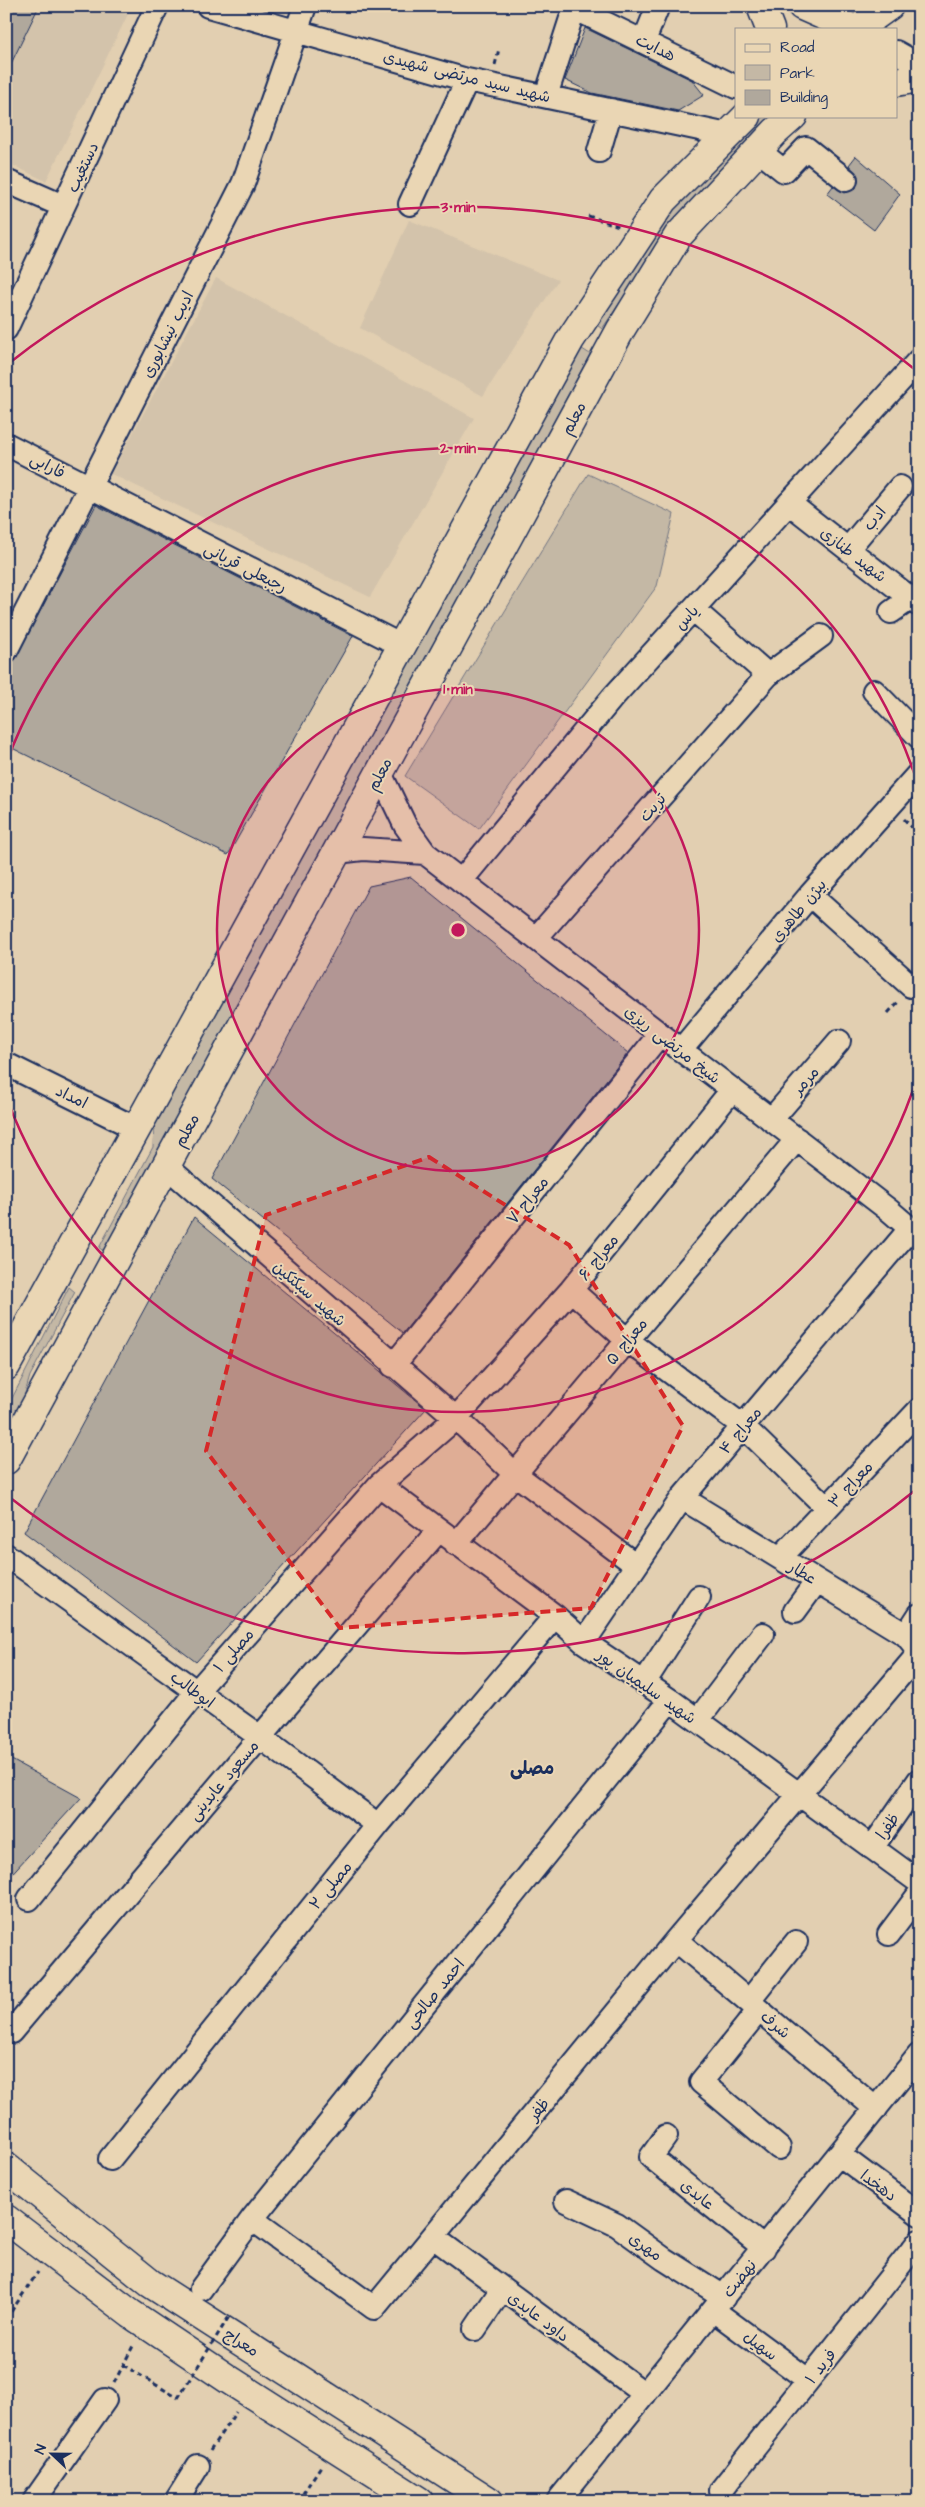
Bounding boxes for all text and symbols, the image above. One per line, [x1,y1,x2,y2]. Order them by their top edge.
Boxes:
legend [735,28,898,118]
street label: هدایت [632,29,679,67]
text: Road [780,37,815,58]
street label: شهید سید مرتضی شهیدی [381,46,553,108]
text: Park [780,63,815,84]
text: Building [780,87,828,109]
street label: دستغیب [62,139,104,196]
text: 3 min [439,197,476,218]
street label: ادیب نیشابوری [137,287,199,382]
street label: معلم [556,398,593,440]
text: 2 min [439,438,477,459]
street label: فارابی [26,448,69,484]
street label: ادب [858,502,891,536]
street label: شهید طنازی [816,522,891,588]
street label: رجبعلی قربانی [200,538,291,598]
street label: یاس [670,600,704,635]
text: 1 min [443,679,473,700]
street label: معلم [362,754,399,796]
street label: تربت [634,788,672,827]
street label: بیژن طاهری [766,874,832,947]
centre of rings [449,921,467,939]
street label: شیخ مرتضی ریزی [620,1000,725,1089]
street label: مرمر [786,1062,824,1101]
street label: امداد [52,1080,91,1114]
street label: معلم [169,1110,206,1152]
street label: معراح ۷ [501,1172,554,1229]
street label: معراج ۶ [573,1230,624,1285]
street label: شهید سبکتکین [268,1256,351,1332]
street label: معراج ۵ [601,1314,653,1370]
street label: معراج ۴ [714,1402,767,1459]
street label: معراج ۳ [823,1456,878,1513]
street label: عطار [782,1555,821,1590]
street label: مصلی ۱ [208,1624,259,1677]
street label: شهید سلیمیان پور [591,1643,701,1729]
street label: ابوطالب [166,1666,219,1713]
street label: مسعود عابدینی [183,1736,264,1826]
district label: مصلی [510,1756,554,1781]
street label: ظفرا [871,1809,905,1844]
street label: مصلی ۲ [304,1857,357,1915]
street label: احمد صالحی [400,1954,470,2033]
street label: شرف [756,2006,795,2044]
street label: ظفر [521,2093,555,2127]
street label: دهخدا [856,2165,901,2207]
street label: عابدی [676,2174,719,2215]
street label: مهری [624,2227,667,2266]
street label: نهضت [718,2255,762,2302]
street label: داود عابدی [503,2286,574,2347]
street label: معراج [220,2323,263,2362]
street label: سهیل [739,2326,782,2366]
street label: فرید ۱ [800,2344,842,2389]
north arrow [28,2430,78,2480]
text: N [30,2441,52,2457]

